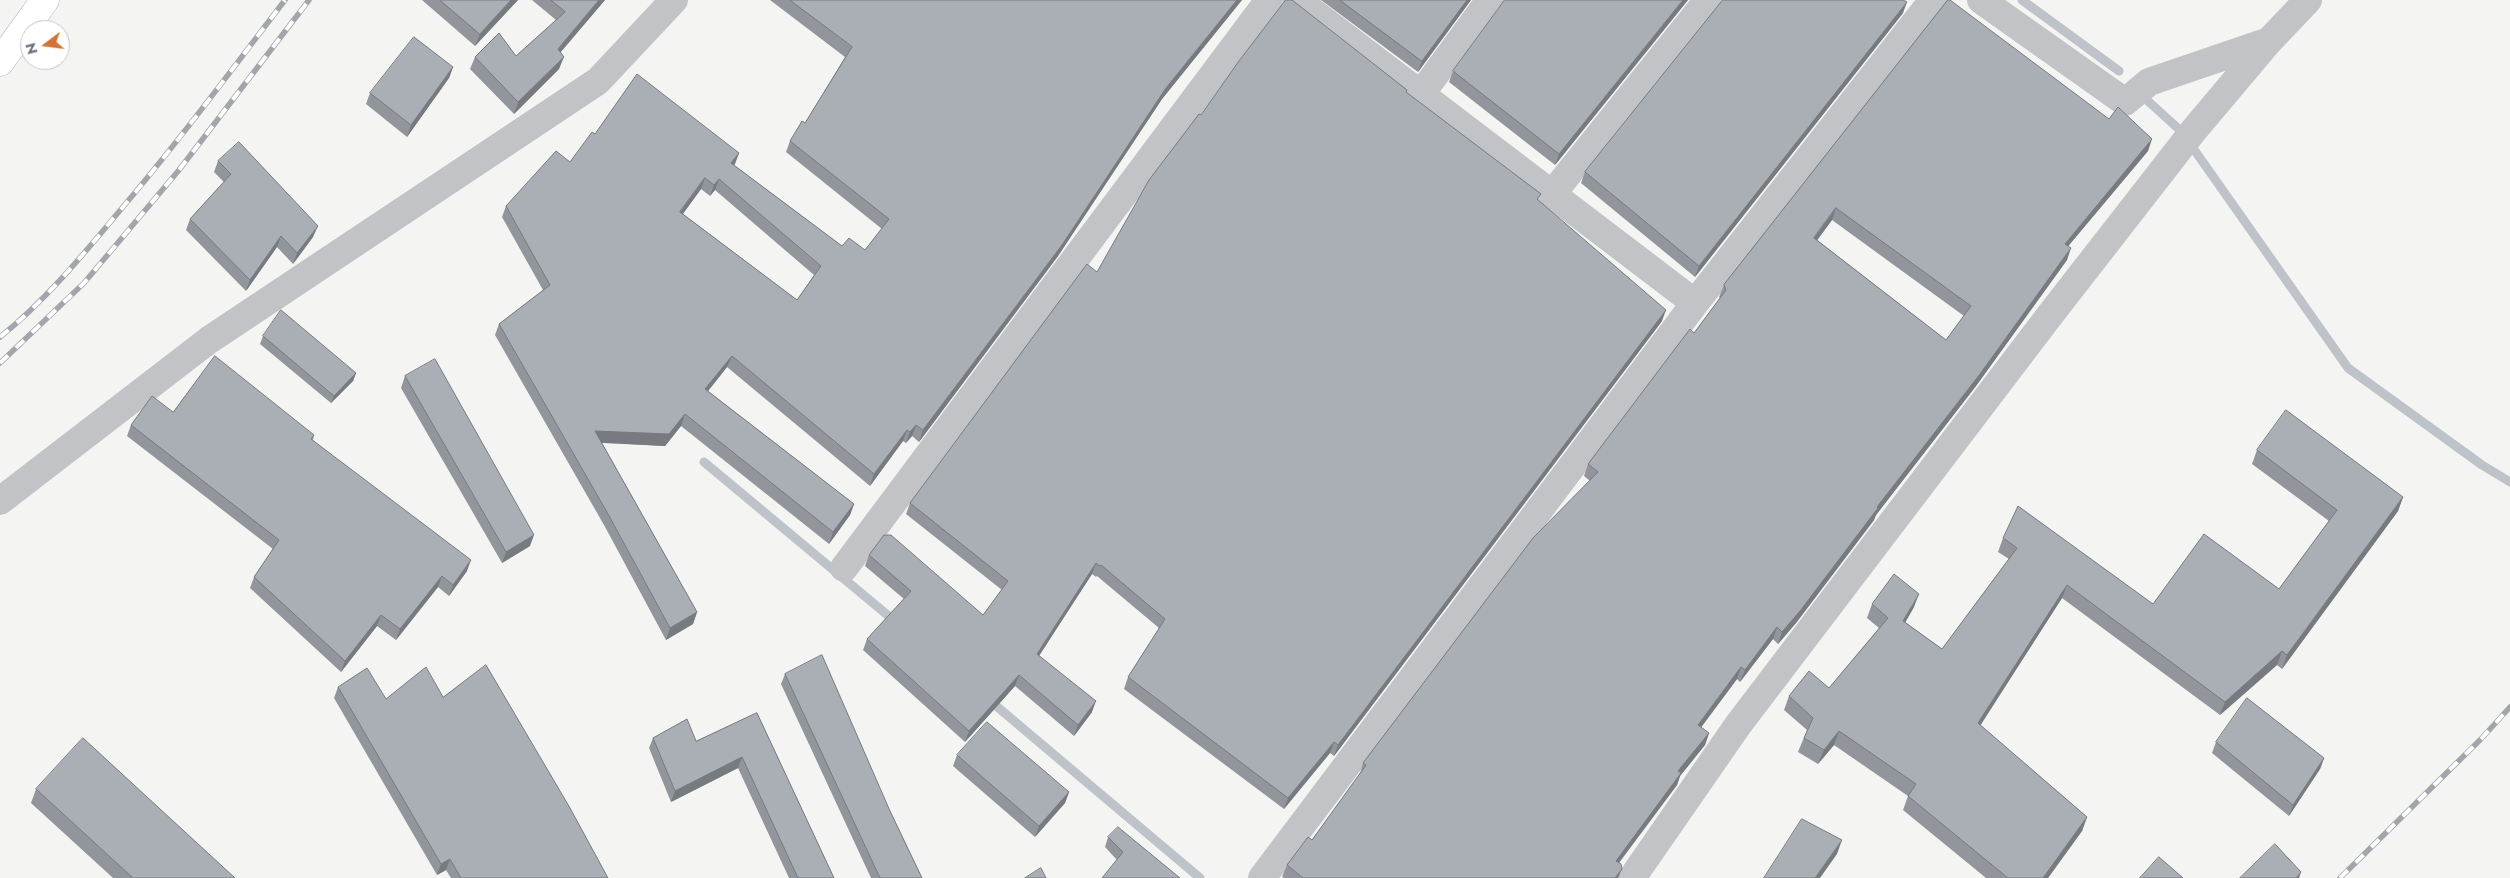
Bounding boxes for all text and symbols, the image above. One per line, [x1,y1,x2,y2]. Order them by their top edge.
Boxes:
north arrow [20,20,70,70]
text: N [20,41,43,57]

